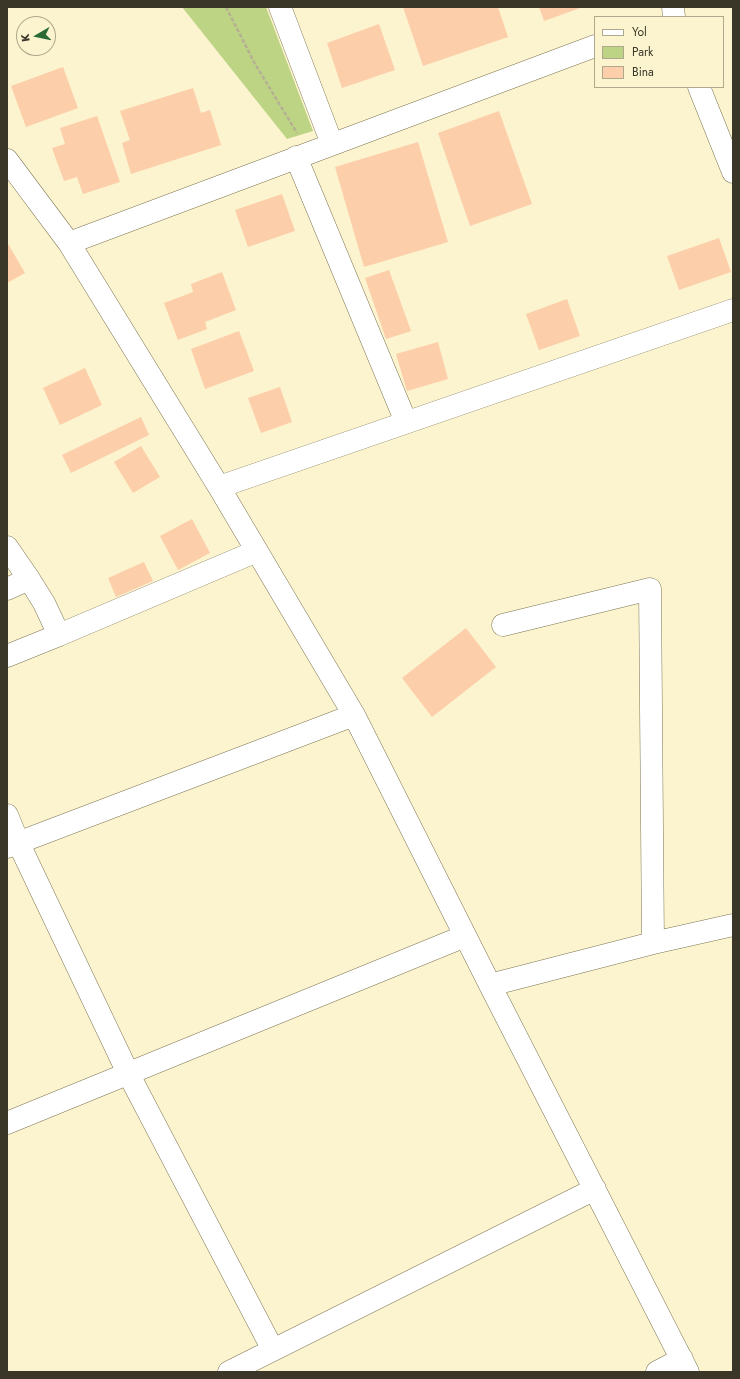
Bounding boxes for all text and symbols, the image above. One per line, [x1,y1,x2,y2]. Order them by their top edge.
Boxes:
north arrow [16,16,56,56]
legend [594,16,724,88]
text: Yol [632,23,647,41]
text: K [17,33,34,43]
text: Park [632,43,653,61]
text: Bina [632,63,654,81]

